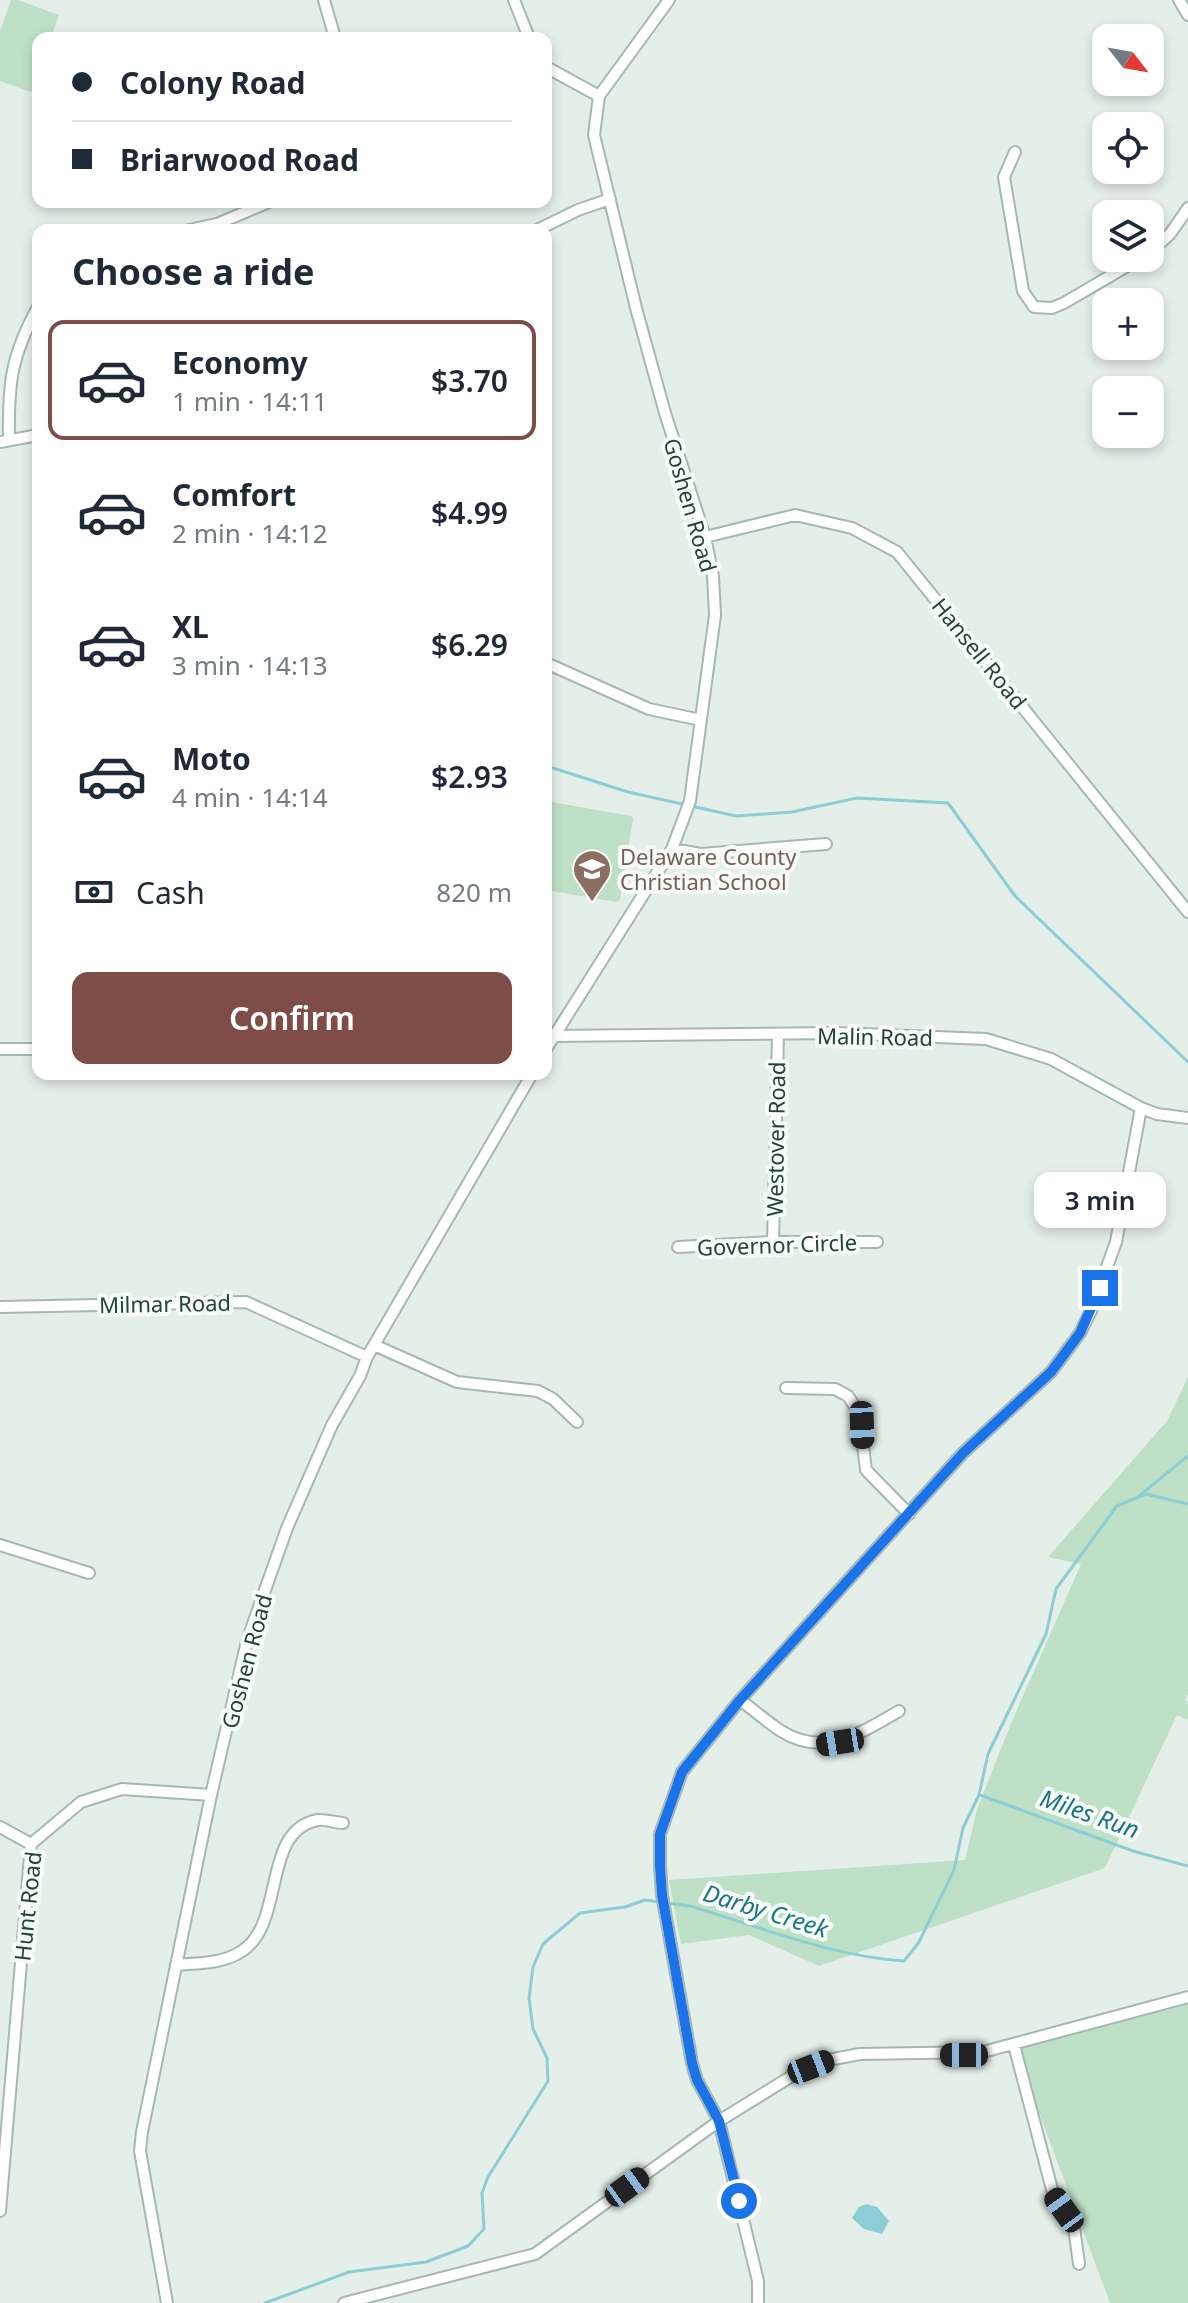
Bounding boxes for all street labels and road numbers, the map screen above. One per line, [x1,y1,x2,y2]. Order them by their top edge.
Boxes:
street label: Goshen Road [658,435,724,575]
street label: Hansell Road [926,591,1034,715]
street label: Malin Road [817,1020,933,1052]
street label: Westover Road [759,1061,791,1217]
street label: Governor Circle [696,1226,858,1262]
street label: Milmar Road [99,1287,231,1319]
street label: Goshen Road [214,1590,278,1732]
street label: Hunt Road [6,1850,48,1962]

